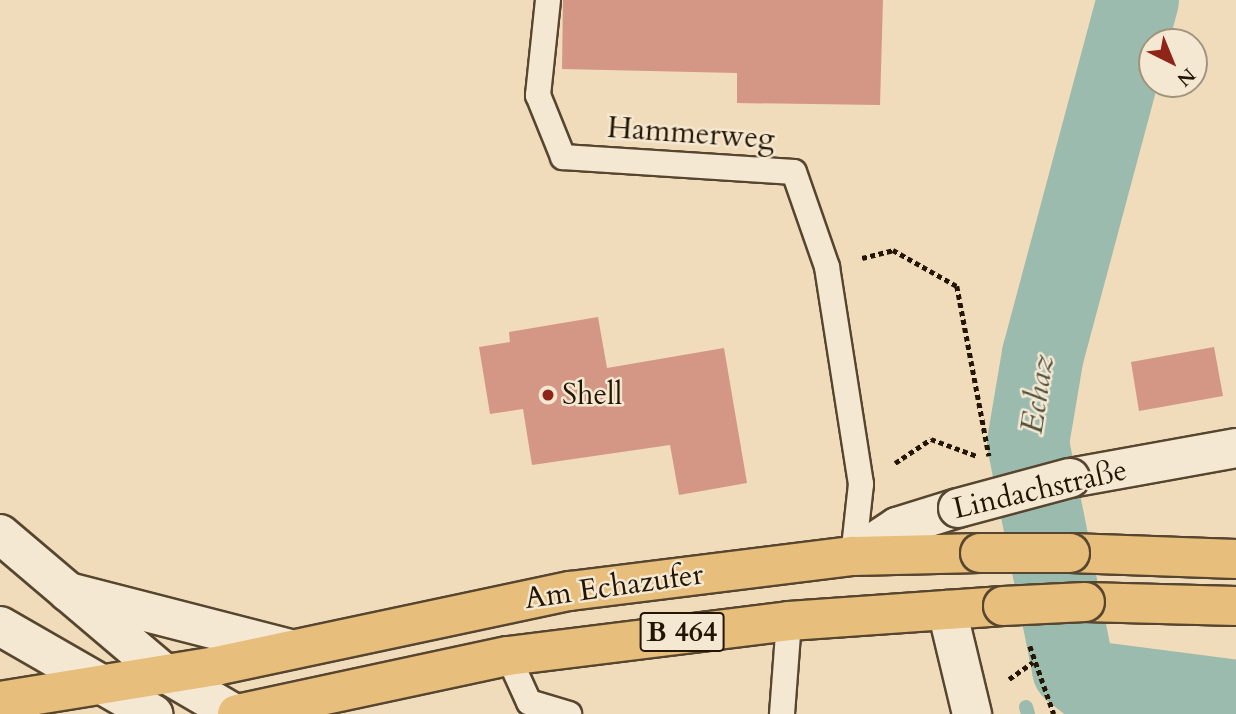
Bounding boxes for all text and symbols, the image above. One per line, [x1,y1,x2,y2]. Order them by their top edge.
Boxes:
north arrow [1138,28,1208,98]
text: N [1171,62,1201,92]
street label: Hammerweg [606,110,776,158]
water label: Echaz [1013,352,1063,436]
place label: Shell [562,377,622,413]
marker: Shell [540,387,556,403]
street label: Lindachstraße [949,452,1131,528]
street label: Am Echazufer [522,557,706,617]
road number: B 464 [638,608,726,656]

